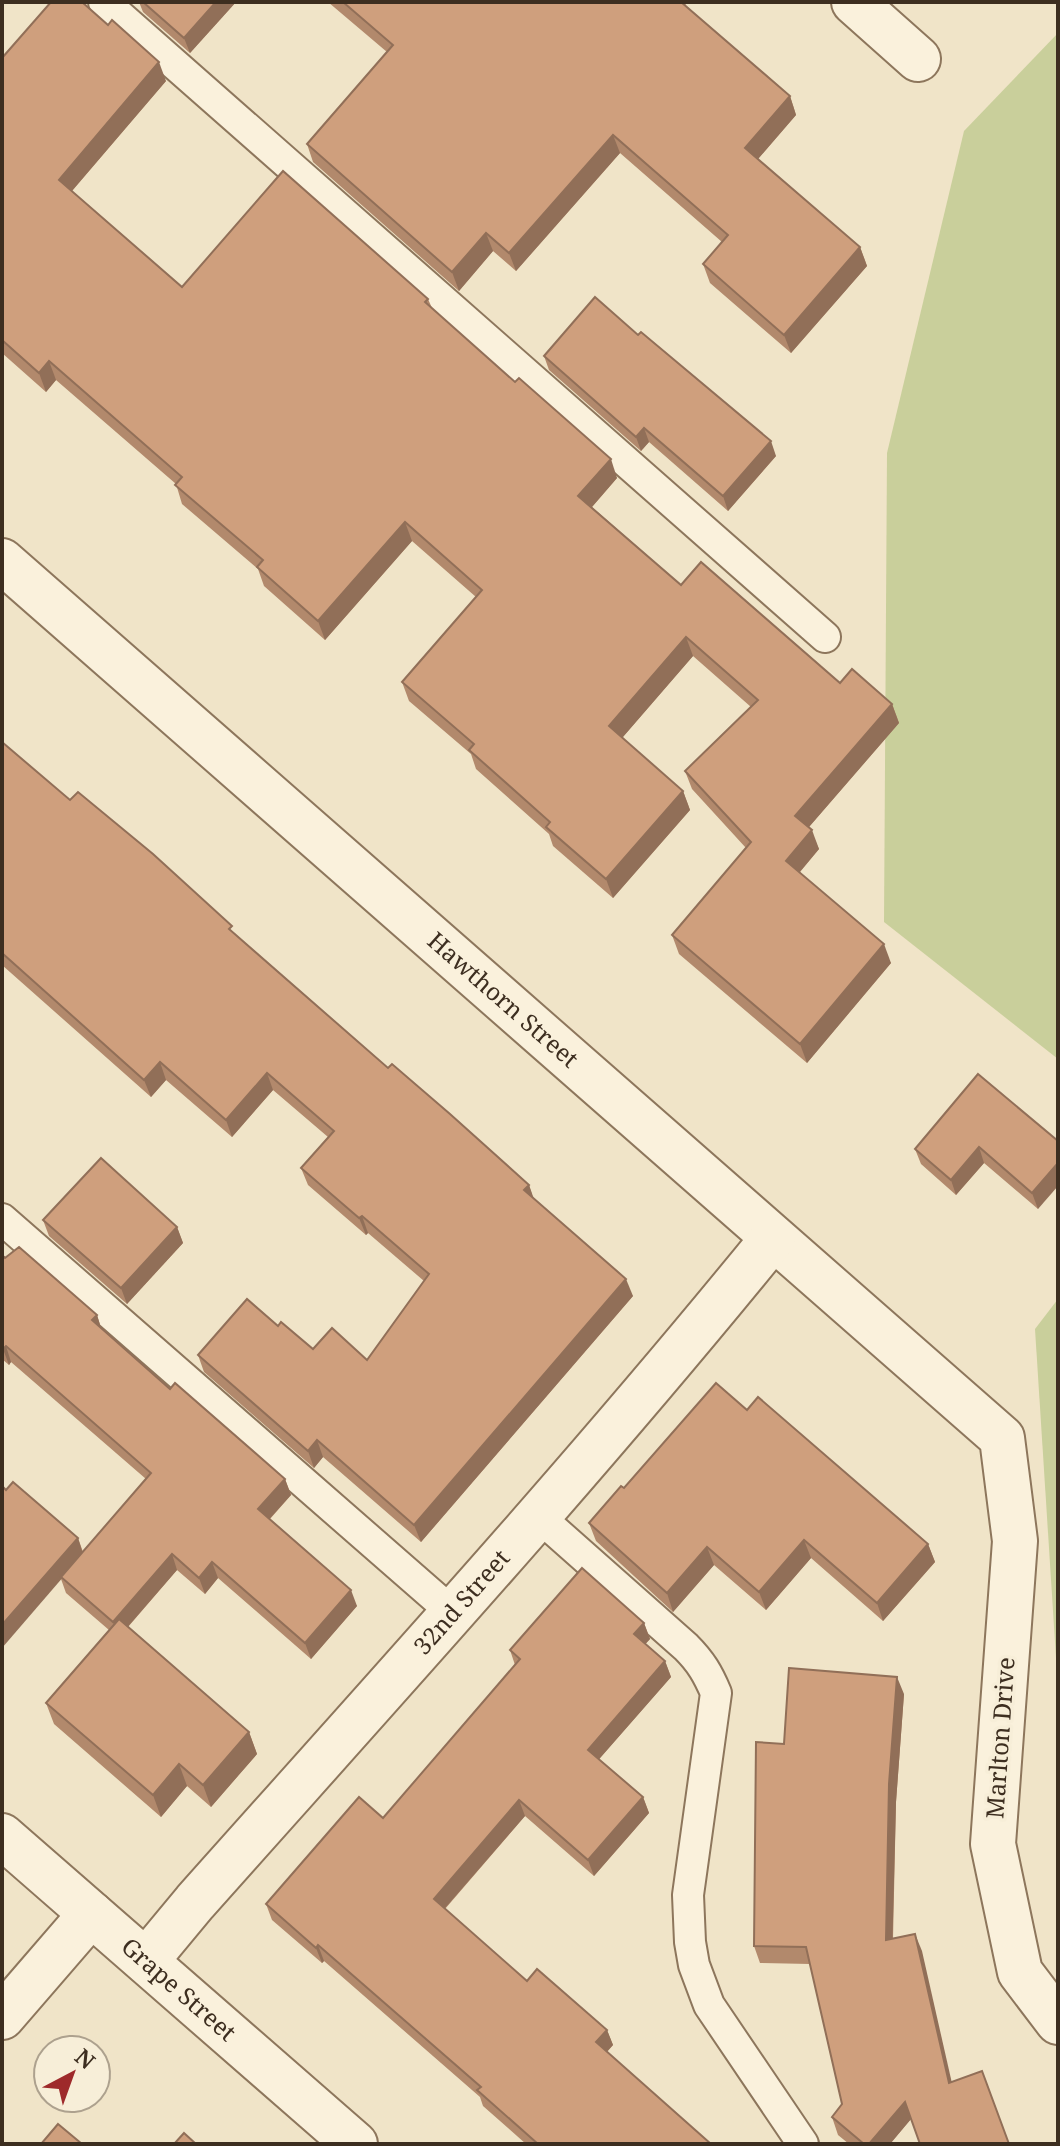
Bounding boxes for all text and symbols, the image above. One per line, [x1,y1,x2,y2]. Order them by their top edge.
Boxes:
street label: Hawthorn Street [421,924,586,1074]
street label: 32nd Street [405,1542,516,1661]
street label: Marlton Drive [977,1656,1022,1820]
street label: Grape Street [115,1930,244,2048]
north arrow [32,2034,112,2114]
text: N [69,2041,102,2075]

